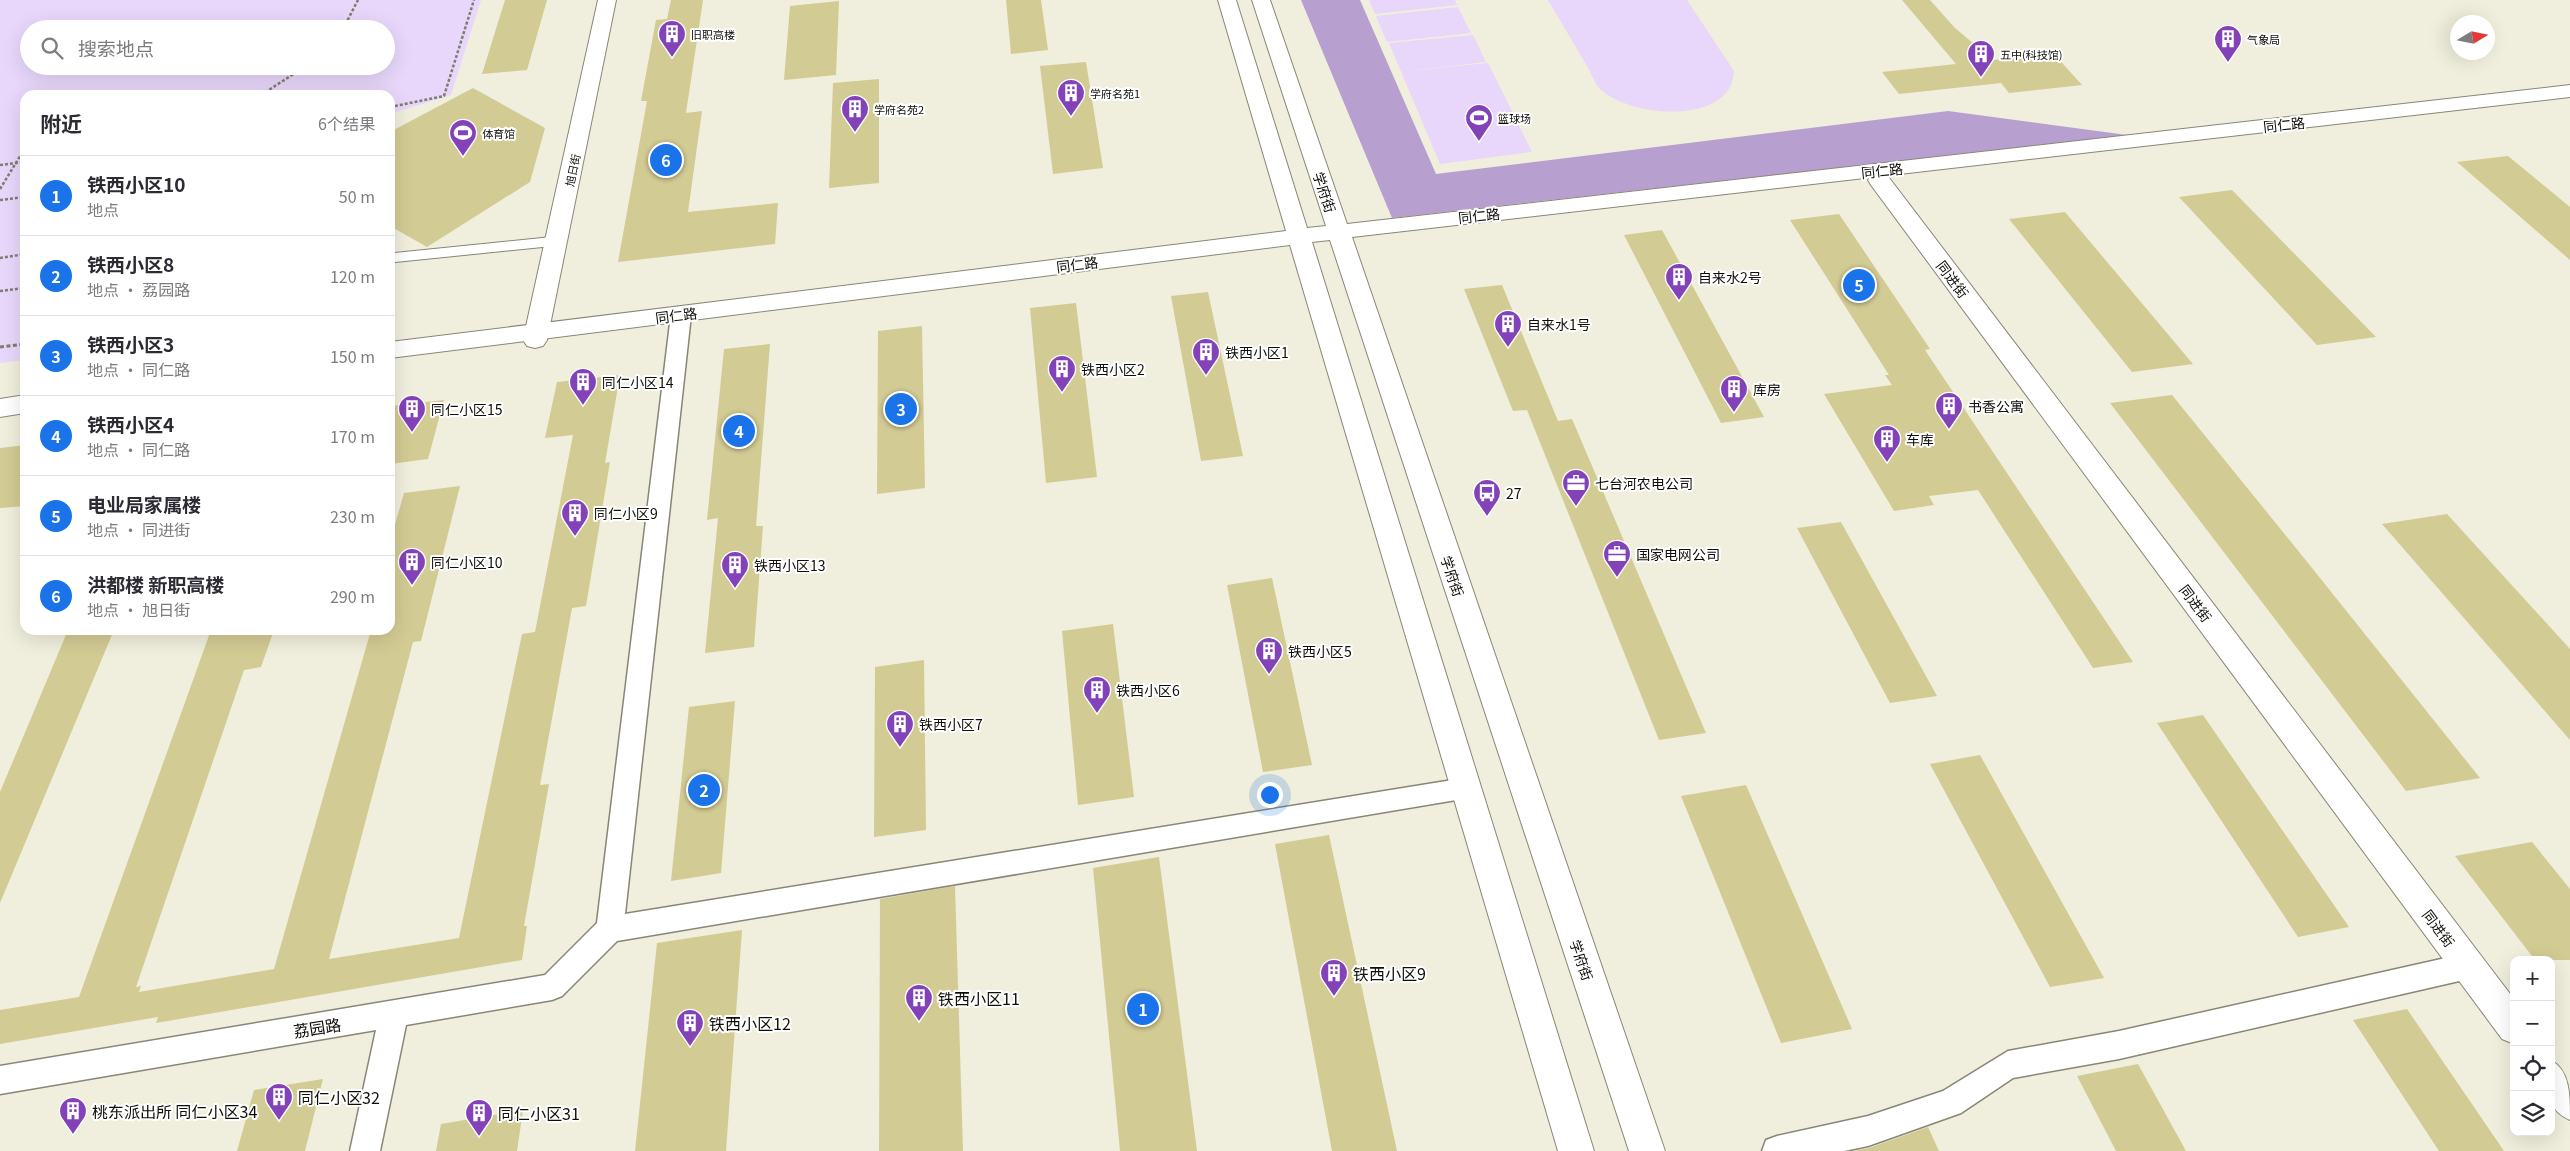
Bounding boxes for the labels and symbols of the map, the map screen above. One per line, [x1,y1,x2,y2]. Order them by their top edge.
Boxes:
north arrow [2450,15,2495,60]
building icon: 旧职高楼 [657,19,687,58]
building icon: 气象局 [2213,24,2243,63]
place label: 旧职高楼 [691,26,735,42]
place label: 气象局 [2247,31,2280,47]
building icon: 五中(科技馆) [1966,39,1996,78]
place label: 五中(科技馆) [2000,46,2062,62]
building icon: 学府名苑1 [1056,78,1086,117]
place label: 学府名苑1 [1090,85,1140,101]
building icon: 学府名苑2 [840,94,870,133]
place label: 学府名苑2 [874,101,924,117]
sports icon: 篮球场 [1464,103,1494,142]
place label: 篮球场 [1498,110,1531,126]
street label: 同仁路 [2262,112,2306,136]
sports icon: 体育馆 [448,118,478,157]
place label: 体育馆 [482,125,515,141]
pin: 6 [650,141,682,179]
street label: 旭日街 [561,152,583,188]
street label: 同仁路 [1860,158,1904,182]
street label: 学府街 [1309,169,1341,215]
street label: 同仁路 [1457,203,1501,227]
street label: 同仁路 [1055,252,1099,276]
street label: 同进街 [1932,256,1974,302]
building icon: 自来水2号 [1664,262,1694,301]
pin: 5 [1843,266,1875,304]
place label: 自来水2号 [1698,267,1762,287]
street label: 同仁路 [654,303,698,327]
building icon: 自来水1号 [1493,309,1523,348]
place label: 自来水1号 [1527,314,1591,334]
building icon: 铁西小区1 [1191,337,1221,376]
place label: 铁西小区1 [1225,342,1289,362]
building icon: 铁西小区2 [1047,354,1077,393]
place label: 铁西小区2 [1081,359,1145,379]
building icon: 同仁小区14 [568,367,598,406]
place label: 同仁小区14 [602,372,674,392]
building icon: 库房 [1719,374,1749,413]
place label: 库房 [1753,379,1781,399]
pin: 3 [885,390,917,428]
building icon: 书香公寓 [1934,391,1964,430]
building icon: 同仁小区15 [397,394,427,433]
place label: 书香公寓 [1968,396,2024,416]
place label: 同仁小区15 [431,399,503,419]
pin: 4 [723,412,755,450]
building icon: 车库 [1872,424,1902,463]
place label: 车库 [1906,429,1934,449]
office icon: 七台河农电公司 [1561,468,1591,507]
place label: 七台河农电公司 [1595,473,1693,493]
bus stop icon: 27 [1472,478,1502,517]
place label: 27 [1506,483,1522,503]
building icon: 同仁小区9 [560,498,590,537]
place label: 同仁小区9 [594,503,658,523]
office icon: 国家电网公司 [1602,539,1632,578]
place label: 国家电网公司 [1636,544,1720,564]
building icon: 同仁小区10 [397,547,427,586]
building icon: 铁西小区13 [720,550,750,589]
place label: 同仁小区10 [431,552,503,572]
street label: 学府街 [1437,553,1469,599]
place label: 铁西小区13 [754,555,826,575]
street label: 同进街 [2175,580,2217,626]
building icon: 铁西小区5 [1254,636,1284,675]
place label: 铁西小区5 [1288,641,1352,661]
building icon: 铁西小区6 [1082,675,1112,714]
place label: 铁西小区6 [1116,680,1180,700]
building icon: 铁西小区7 [885,709,915,748]
place label: 铁西小区7 [919,714,983,734]
pin: 2 [688,771,720,809]
your location [1257,782,1283,808]
street label: 同进街 [2418,905,2460,951]
street label: 学府街 [1566,937,1598,983]
building icon: 铁西小区9 [1319,958,1349,997]
place label: 铁西小区9 [1353,961,1426,985]
building icon: 铁西小区11 [904,983,934,1022]
place label: 铁西小区11 [938,986,1020,1010]
pin: 1 [1127,990,1159,1028]
building icon: 铁西小区12 [675,1008,705,1047]
street label: 荔园路 [291,1011,343,1043]
place label: 铁西小区12 [709,1011,791,1035]
building icon: 同仁小区32 [264,1082,294,1121]
place label: 同仁小区32 [298,1085,380,1109]
building icon: 桃东派出所 同仁小区34 [58,1096,88,1135]
building icon: 同仁小区31 [464,1098,494,1137]
place label: 桃东派出所 同仁小区34 [92,1099,257,1123]
place label: 同仁小区31 [498,1101,580,1125]

